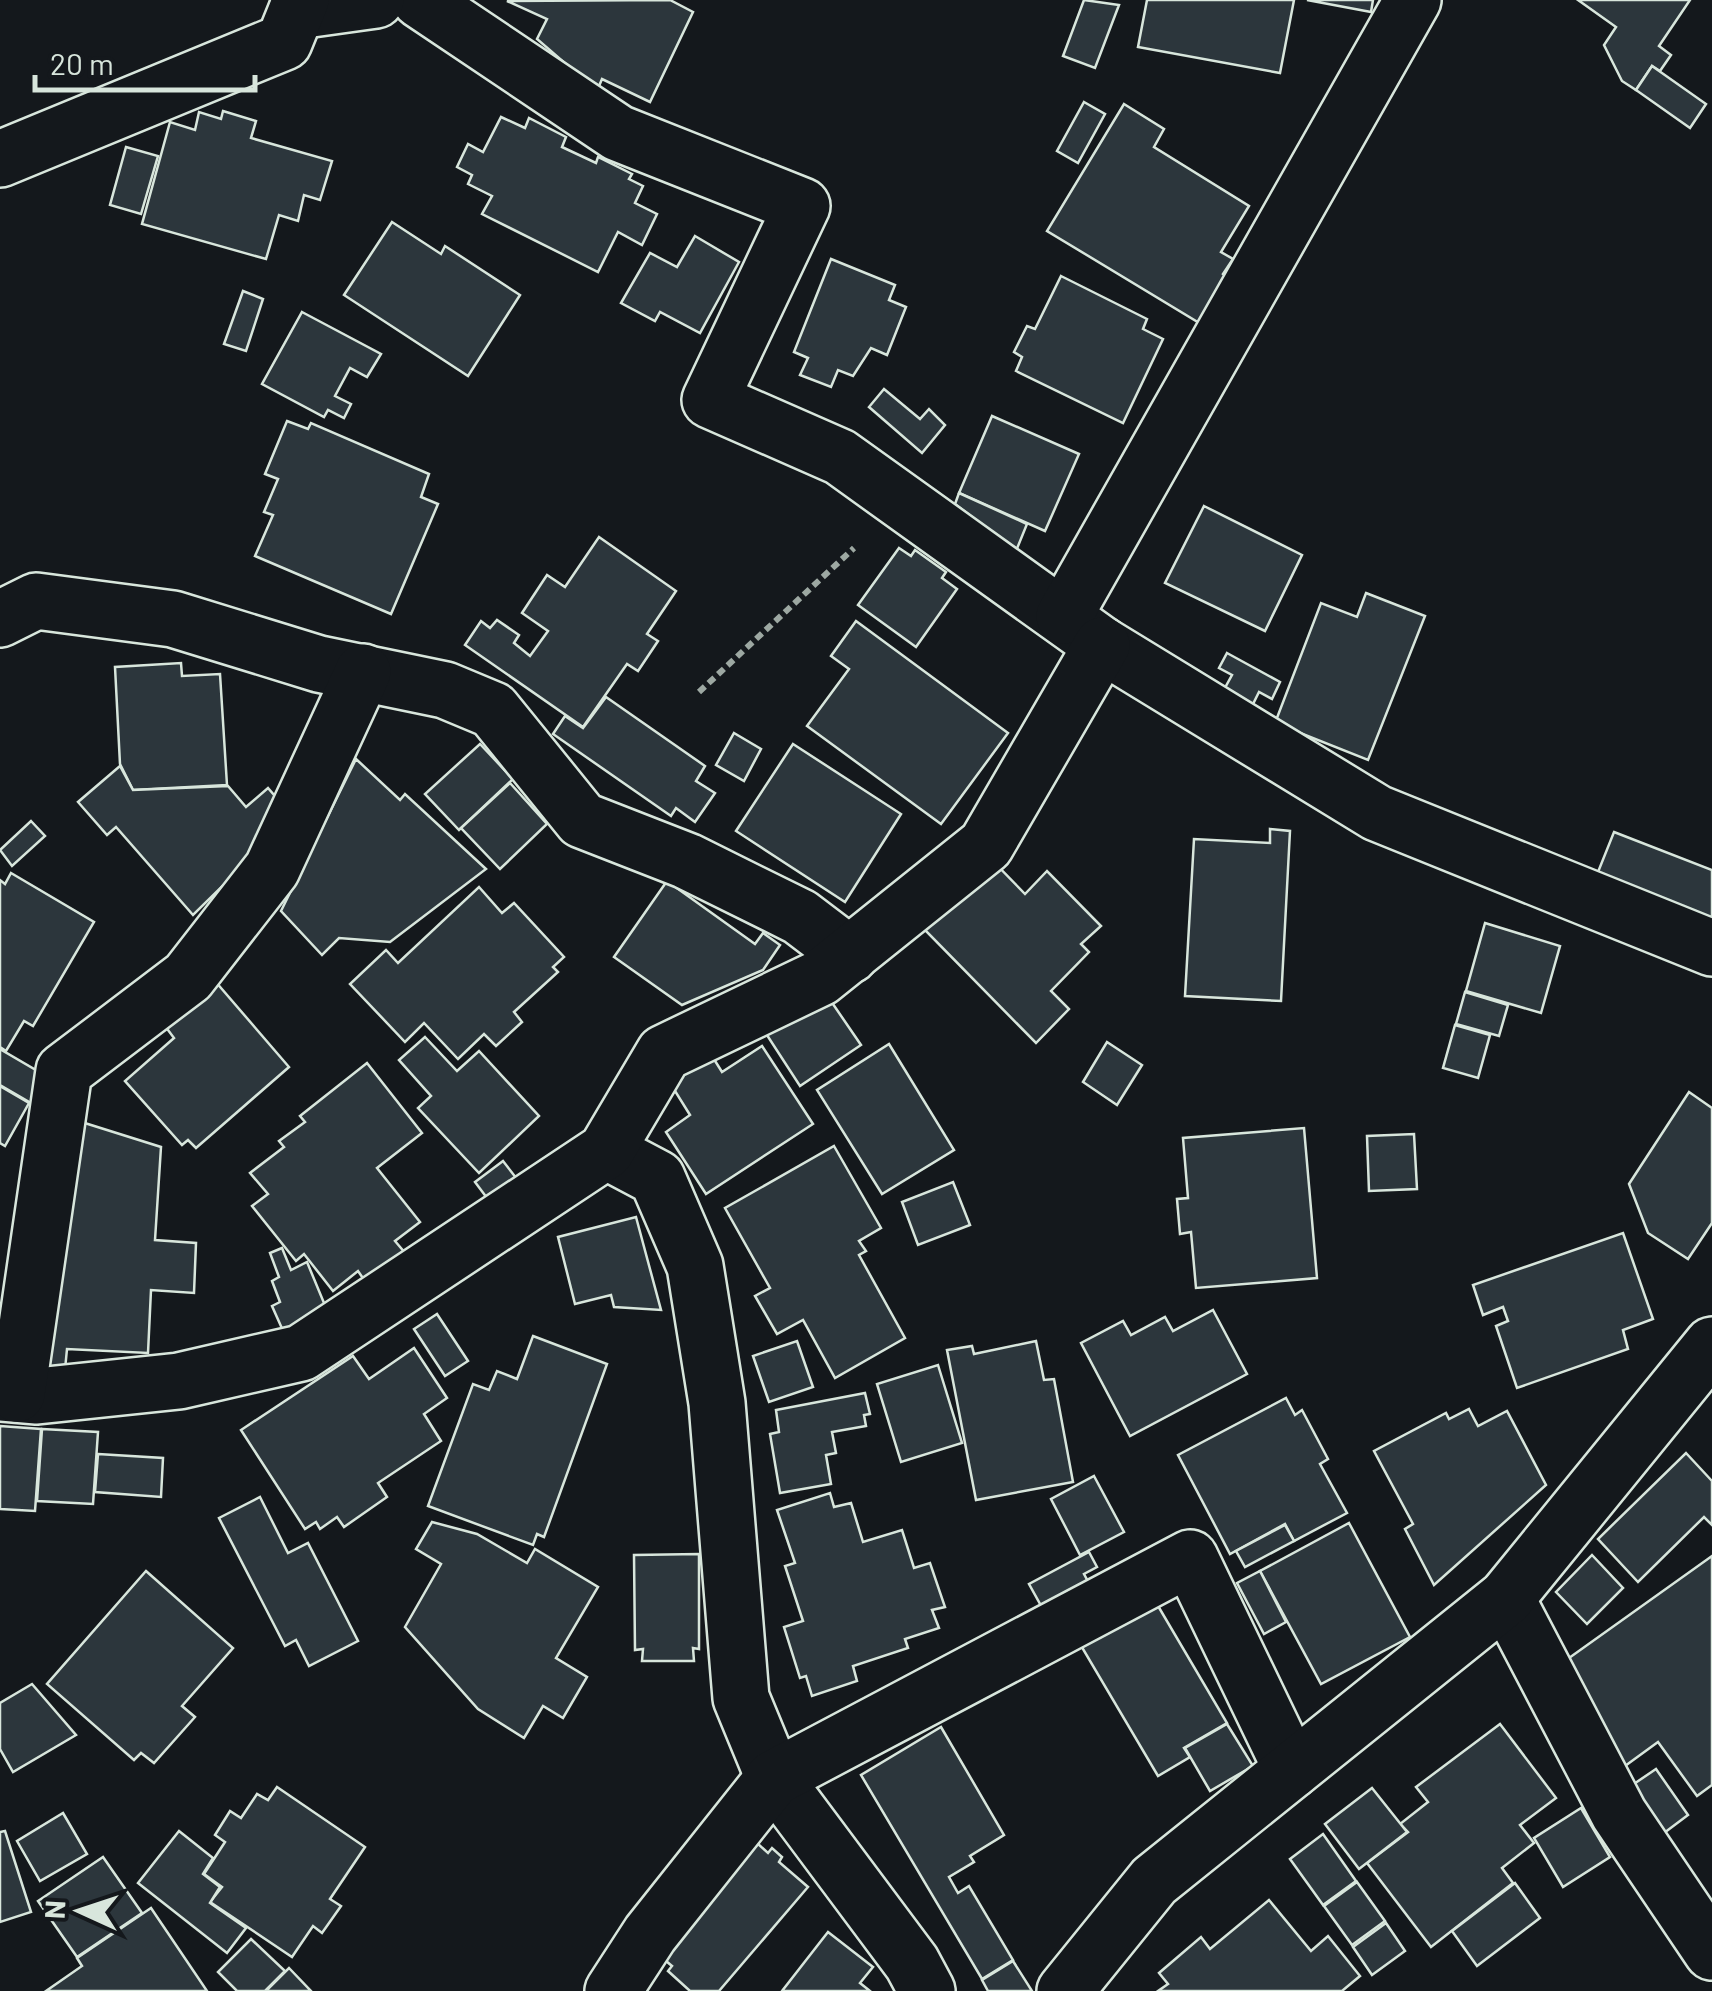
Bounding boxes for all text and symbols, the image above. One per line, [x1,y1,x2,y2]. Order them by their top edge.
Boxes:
scale bar [35,30,255,92]
text: 20 m [50,45,114,81]
north arrow [30,1861,130,1961]
text: N [37,1899,71,1920]

